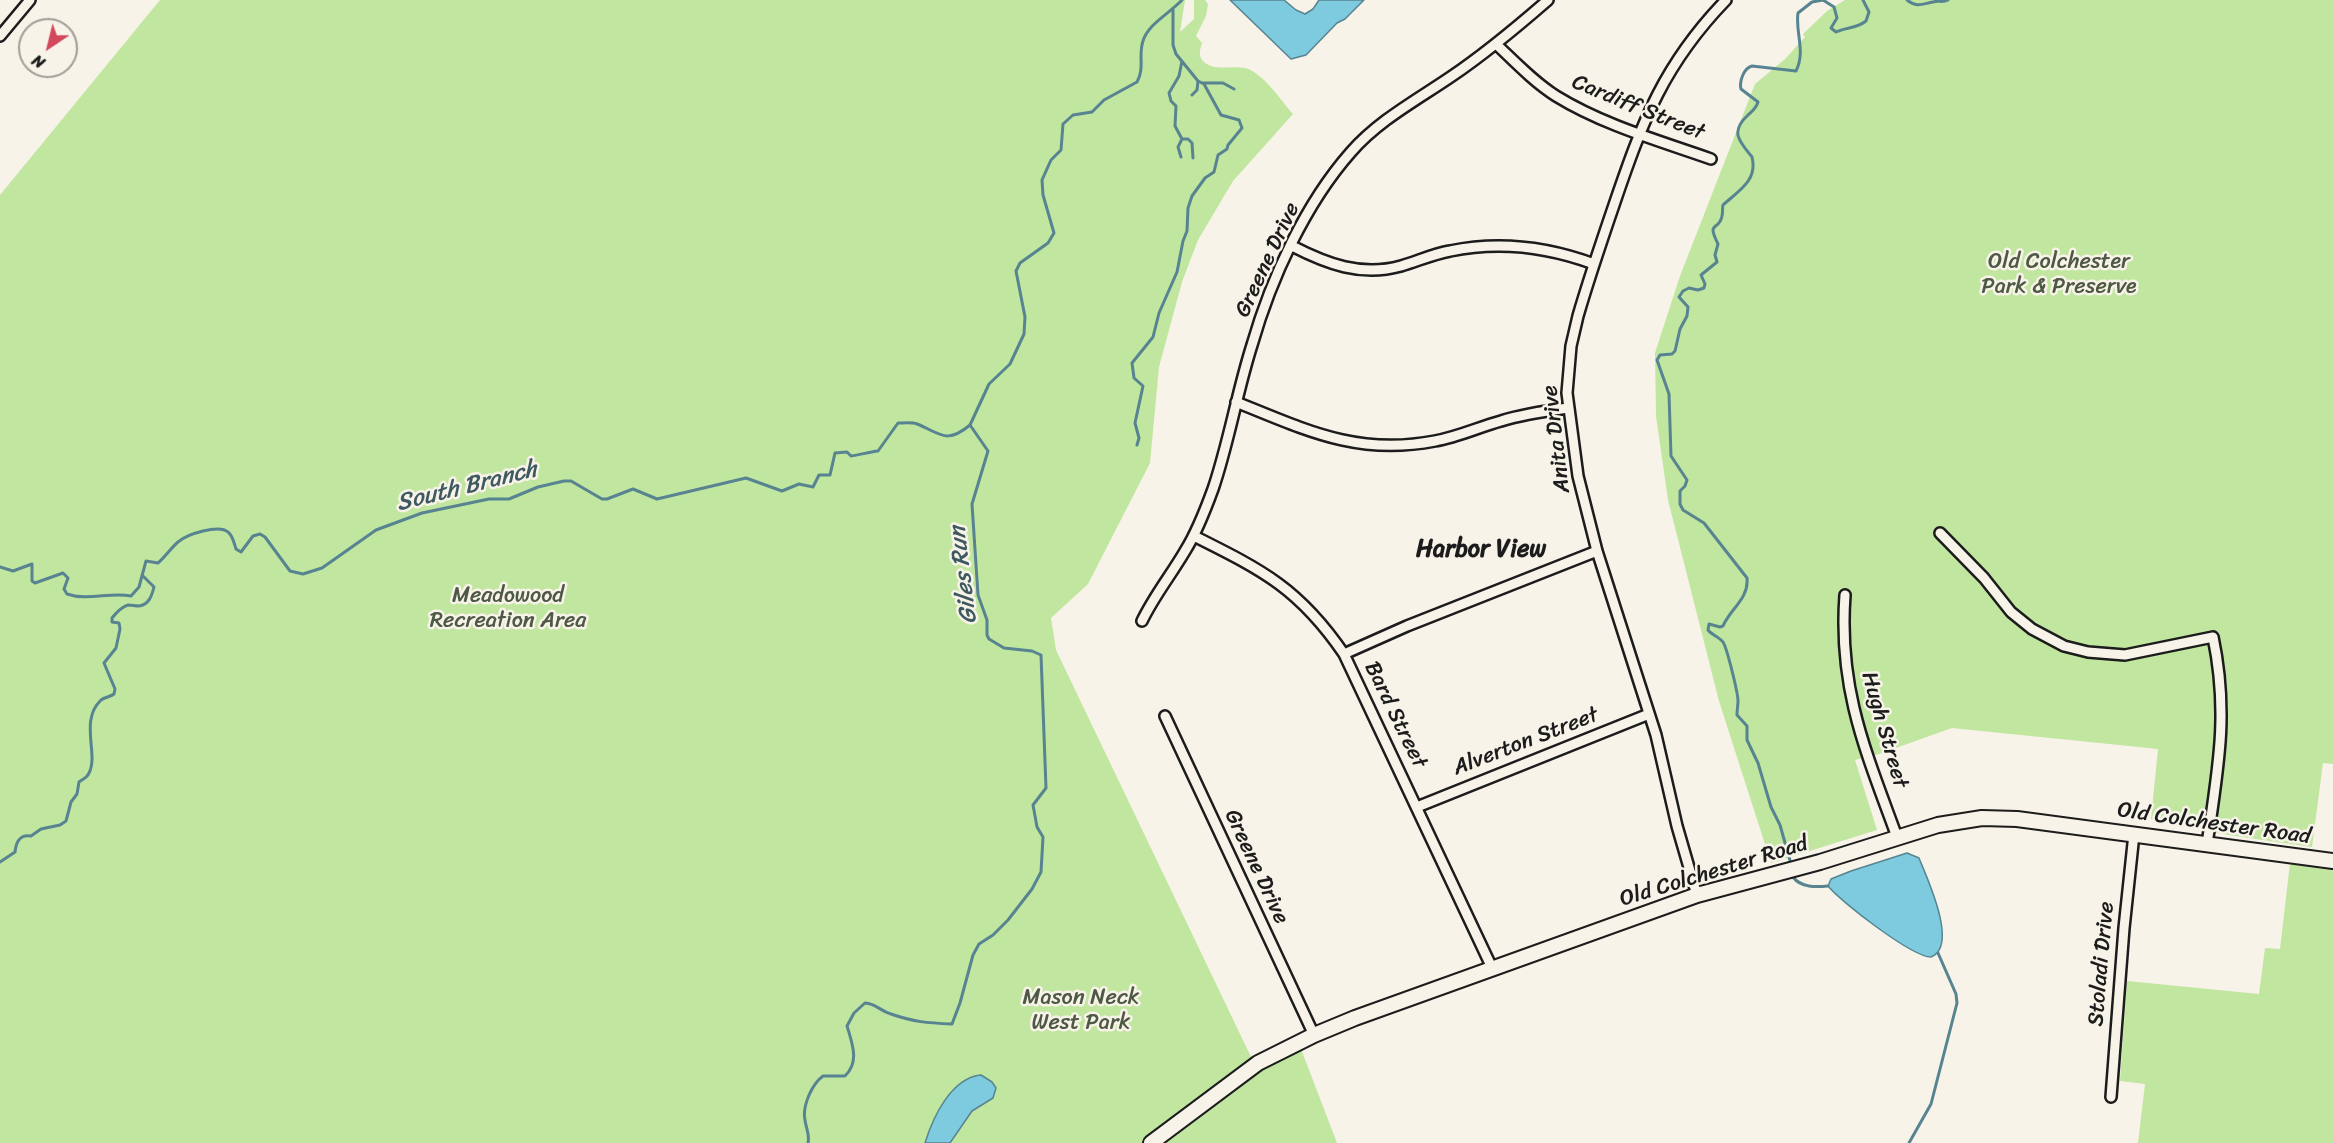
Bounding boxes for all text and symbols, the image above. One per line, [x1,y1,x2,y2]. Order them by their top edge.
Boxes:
north arrow [18,18,78,78]
text: N [26,46,51,77]
street label: Cardiff Street [1568,69,1708,147]
street label: Greene Drive [1230,199,1306,321]
park label: Old Colchester Park & Preserve [1981,249,2137,300]
street label: Anita Drive [1537,384,1577,494]
water label: South Branch [394,456,540,518]
water label: Giles Run [944,524,984,626]
district label: Harbor View [1416,536,1546,564]
park label: Meadowood Recreation Area [430,583,586,634]
street label: Bard Street [1358,657,1432,773]
street label: Hugh Street [1855,669,1913,791]
street label: Alverton Street [1450,702,1602,782]
street label: Old Colchester Road [2116,797,2312,851]
street label: Greene Drive [1218,806,1294,928]
street label: Old Colchester Road [1617,831,1811,913]
street label: Stoladi Drive [2083,901,2121,1027]
park label: Mason Neck West Park [1022,985,1140,1036]

